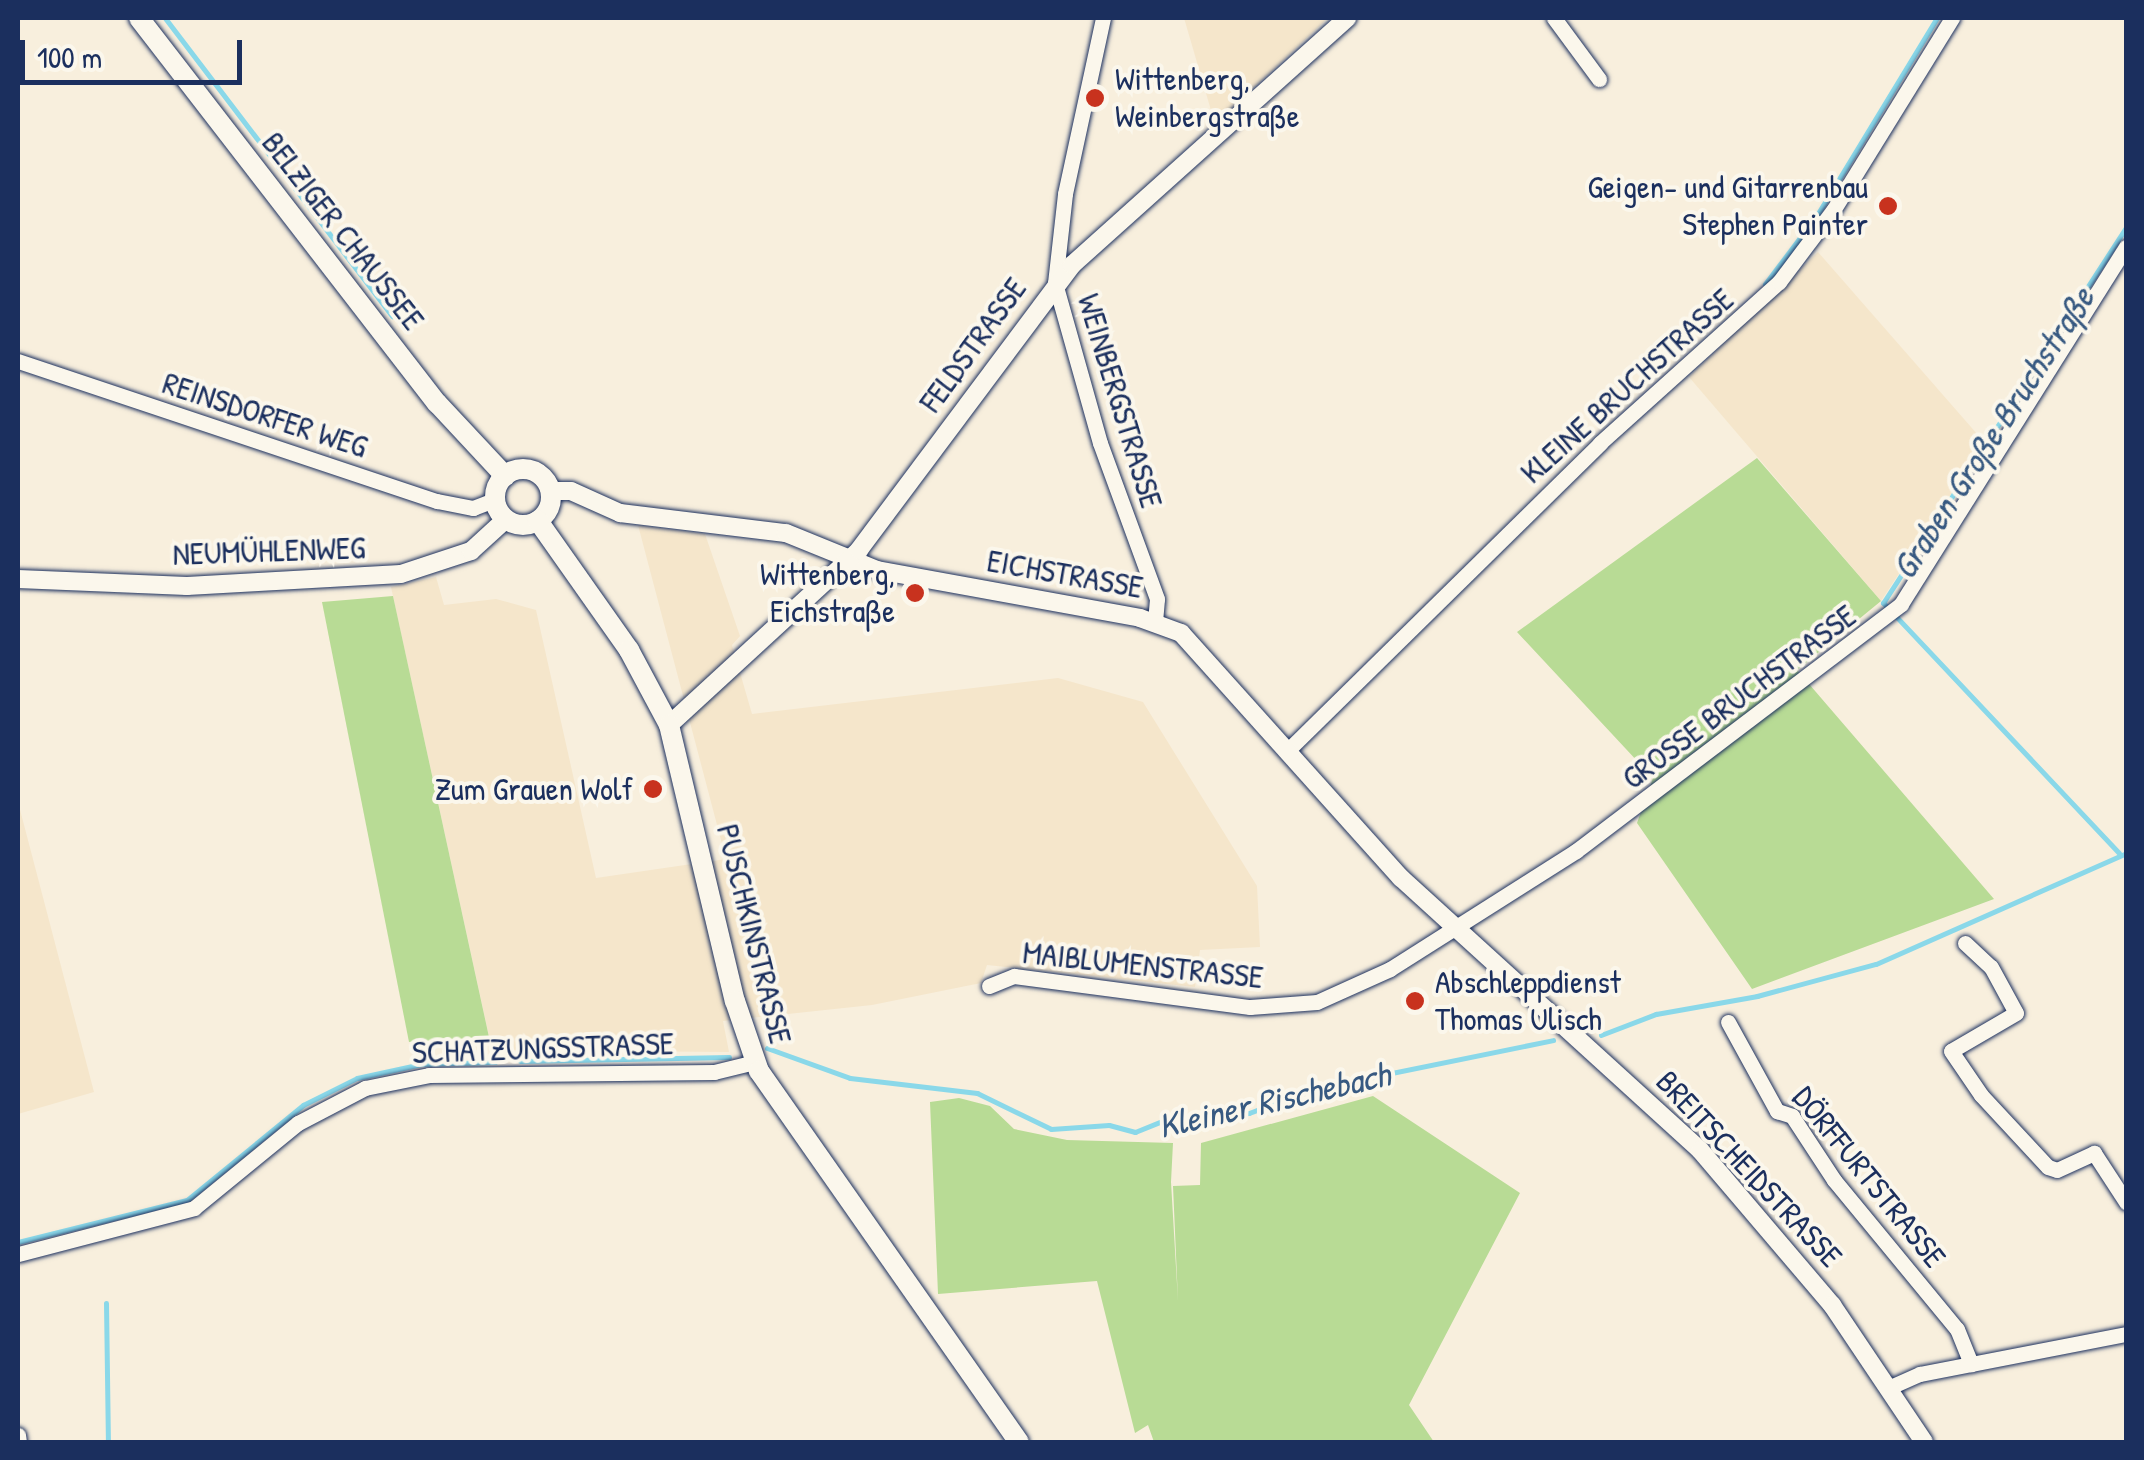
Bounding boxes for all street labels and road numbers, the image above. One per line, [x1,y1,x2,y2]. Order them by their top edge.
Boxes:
street label: BELZIGER CHAUSSEE [254,124,432,338]
street label: FELDSTRASSE [911,270,1035,420]
street label: KLEINE BRUCHSTRASSE [1513,280,1741,492]
street label: WEINBERGSTRASSE [1069,289,1171,513]
street label: REINSDORFER WEG [158,364,372,466]
street label: NEUMÜHLENWEG [172,528,366,574]
street label: EICHSTRASSE [984,541,1146,607]
street label: GROSSE BRUCHSTRASSE [1615,597,1863,797]
street label: PUSCHKINSTRASSE [708,820,800,1048]
street label: MAIBLUMENSTRASSE [1021,933,1265,997]
street label: SCHATZUNGSSTRASSE [411,1024,675,1072]
street label: BREITSCHEIDSTRASSE [1648,1063,1850,1275]
street label: DÖRFFURTSTRASSE [1784,1079,1954,1275]

